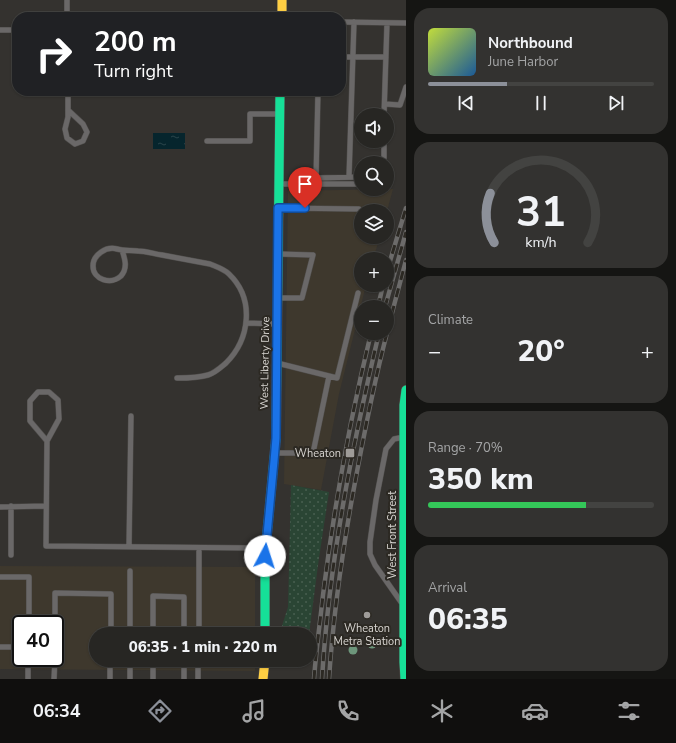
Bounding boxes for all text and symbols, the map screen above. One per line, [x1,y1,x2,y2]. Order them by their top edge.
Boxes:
text: 200 m [94,23,177,61]
icon: right [28,28,80,80]
text: Northbound [488,33,573,53]
text: June Harbor [488,53,558,71]
text: Turn right [94,59,173,83]
icon: previous [455,92,477,114]
icon: pause [530,92,552,114]
icon: next [605,92,627,114]
map controls [354,108,394,340]
button: sound [354,108,394,148]
button: search [354,156,394,196]
pin [288,167,322,208]
icon: arrive [294,173,316,195]
text: 31 [516,184,566,241]
button: layers [354,204,394,244]
text: km/h [525,233,557,252]
button: + [354,252,394,292]
button: − [354,300,394,340]
text: Climate [428,311,473,329]
street label: West Liberty Drive [257,316,273,409]
text: 20° [517,331,565,372]
text: − [428,337,441,367]
text: + [641,337,654,367]
text: Range · 70% [428,439,503,457]
place label: Wheaton [295,446,341,461]
marker: Wheaton [344,447,356,459]
text: 350 km [428,459,534,500]
street label: West Front Street [385,491,400,579]
position arrow [244,535,286,577]
text: Arrival [428,579,467,597]
text: 06:35 [428,599,508,640]
marker: Wheaton Metra Station [362,610,372,620]
speed limit sign: 40 [12,615,64,667]
place label: Wheaton Metra Station [334,621,400,649]
text: 06:35 · 1 min · 220 m [129,637,277,657]
icon: directions [146,697,174,725]
icon: music [240,697,268,725]
icon: phone [334,697,362,725]
icon: climate [428,697,456,725]
icon: car [521,697,549,725]
icon: filters [615,697,643,725]
text: 06:34 [33,699,81,723]

